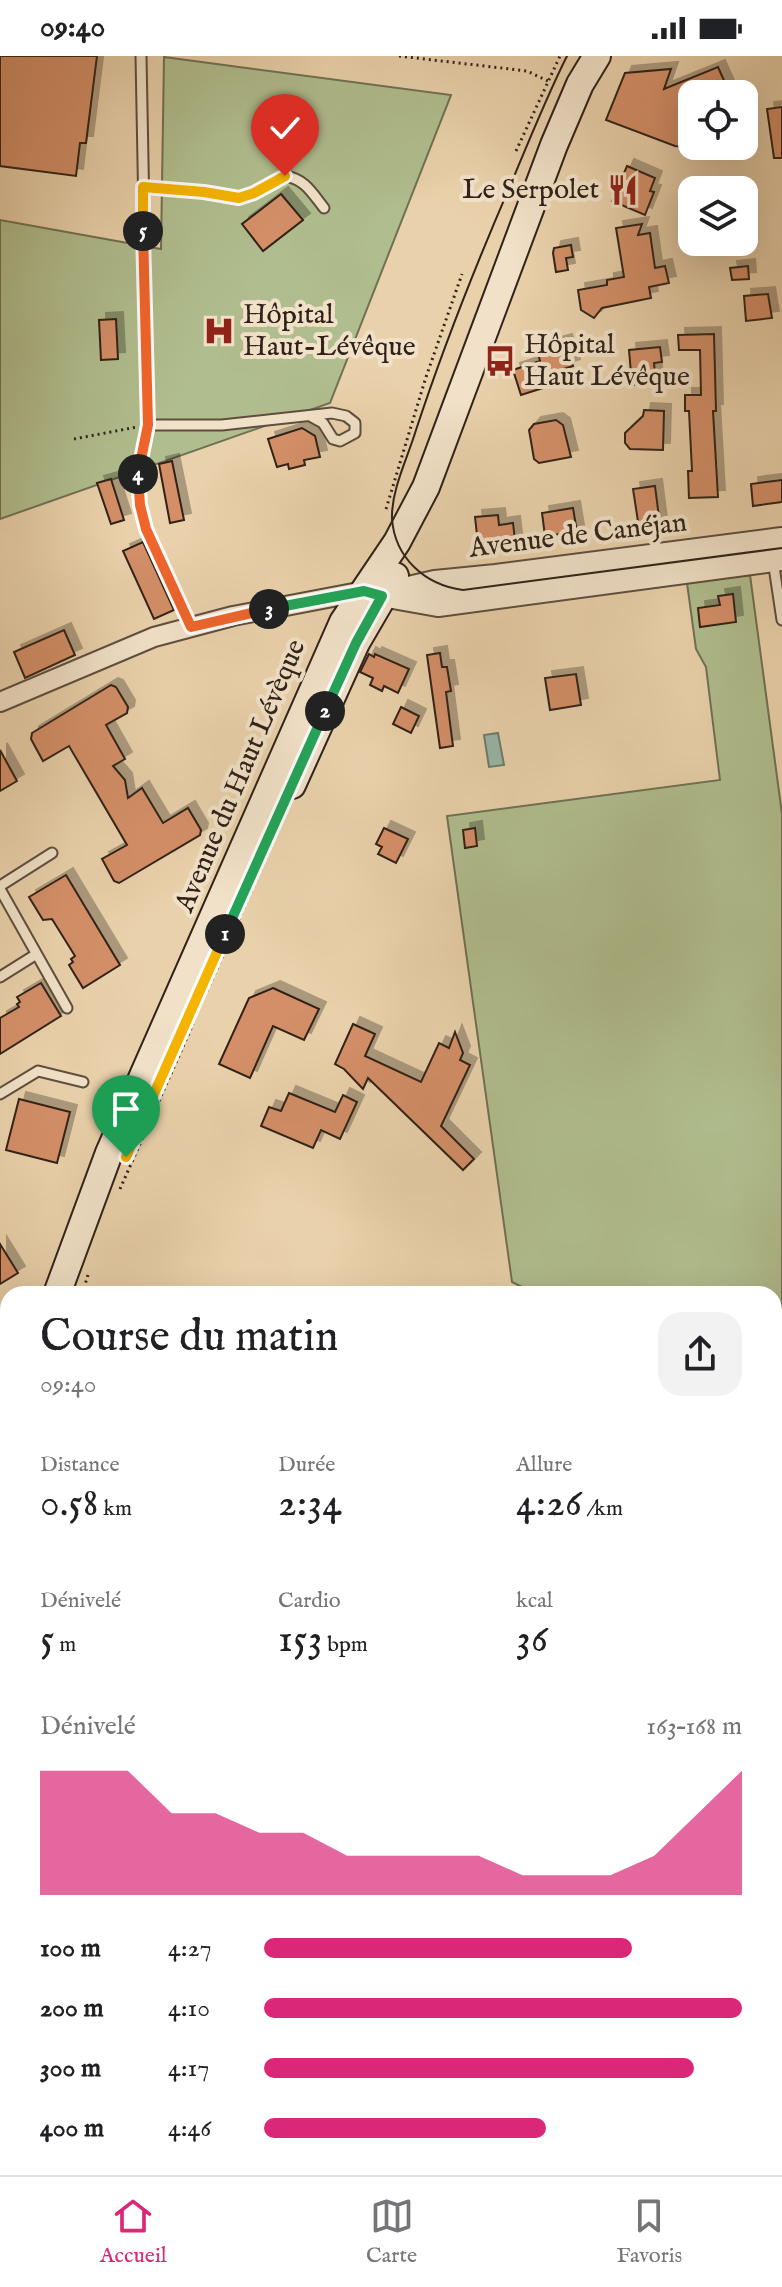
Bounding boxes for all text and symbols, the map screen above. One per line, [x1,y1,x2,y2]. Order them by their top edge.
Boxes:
text: 09:40 [40,9,105,47]
map controls [678,80,758,256]
button: locate [678,80,758,160]
pin [251,94,319,176]
icon: check [263,106,307,150]
place label: Le Serpolet [462,173,599,208]
restaurant icon: Le Serpolet [606,173,640,207]
button: layers [678,176,758,256]
pin: 5 [123,211,163,251]
text: 5 [139,217,147,245]
place label: Hôpital Haut-Lévêque [243,298,416,365]
hospital icon: Hôpital Haut-Lévêque [202,314,236,348]
place label: Hôpital Haut Lévêque [524,328,690,395]
bus stop icon: Hôpital Haut Lévêque [483,344,517,378]
pin: 4 [118,454,158,494]
text: 4 [133,460,143,488]
street label: Avenue de Canéjan [466,505,689,567]
pin: 3 [249,589,289,629]
text: 3 [265,595,273,623]
street label: Avenue du Haut Lévèque [167,634,314,919]
pin: 2 [305,691,345,731]
text: 2 [320,697,330,725]
pin: 1 [205,914,245,954]
text: 1 [221,920,229,948]
pin [92,1075,160,1157]
icon: arrive [104,1087,148,1131]
text: Course du matin [40,1310,338,1366]
button: share [658,1312,742,1396]
text: 09:40 [40,1368,97,1401]
text: Distance [40,1451,120,1479]
text: Durée [278,1451,335,1479]
text: Allure [516,1451,572,1479]
text: 0.58 [40,1479,98,1530]
text: 2:34 [278,1479,342,1530]
text: 4:26 [516,1479,582,1530]
text: km [98,1495,132,1523]
text: /km [582,1495,623,1523]
text: Dénivelé [40,1587,121,1615]
text: Cardio [278,1587,341,1615]
text: kcal [516,1587,553,1615]
text: 5 [40,1615,55,1666]
text: 153 [278,1615,322,1666]
text: 36 [516,1615,548,1666]
text: m [55,1631,76,1659]
text: bpm [322,1631,368,1659]
text: Dénivelé [40,1710,136,1743]
text: 163–168 m [646,1710,742,1743]
text: 100 m [40,1932,101,1965]
text: 4:27 [168,1932,212,1965]
text: 200 m [40,1992,104,2025]
text: 4:10 [168,1992,210,2025]
text: 300 m [40,2052,101,2085]
text: 4:17 [168,2052,209,2085]
text: 400 m [40,2112,104,2145]
text: 4:46 [168,2112,211,2145]
tab: Accueil [100,2194,167,2270]
tab: Carte [366,2194,417,2270]
tab: Favoris [616,2194,682,2270]

